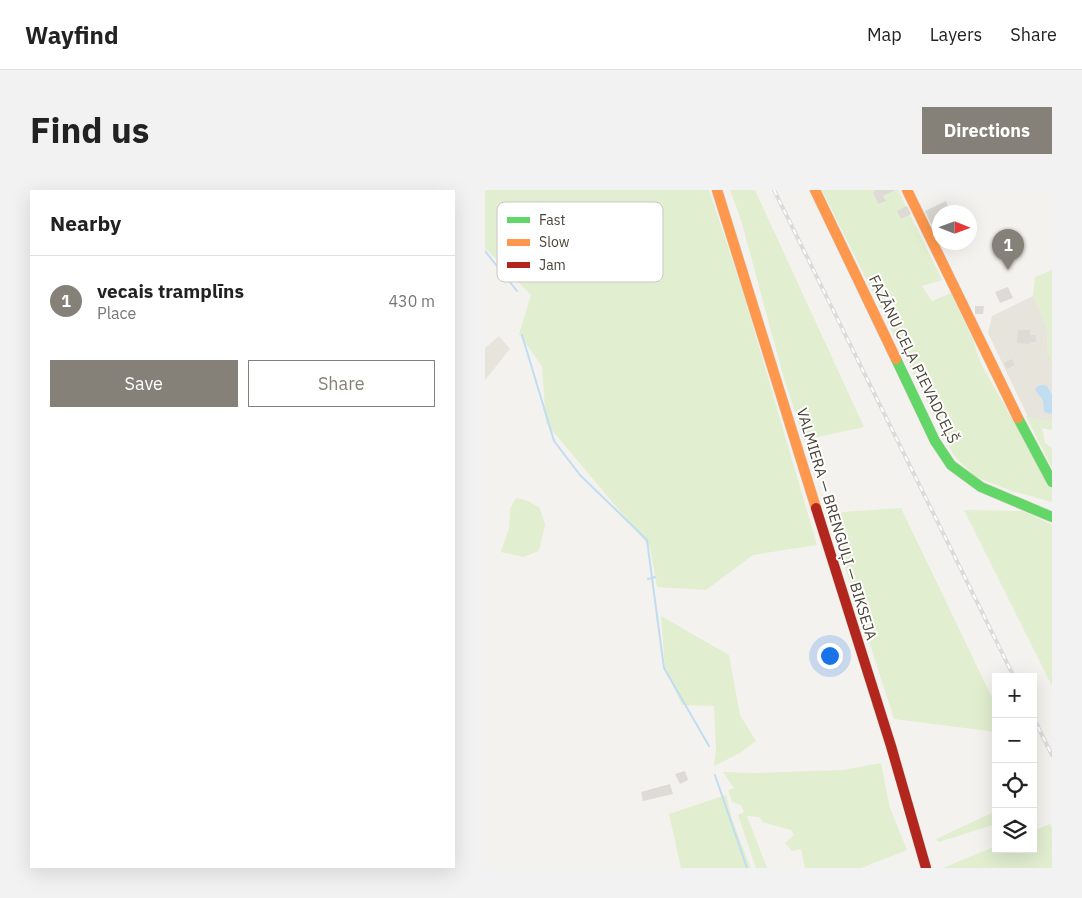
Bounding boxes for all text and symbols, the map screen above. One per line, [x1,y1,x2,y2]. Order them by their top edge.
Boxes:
text: Wayfind [25,19,118,51]
text: Map [867,23,902,46]
text: Layers [930,23,982,46]
text: Share [1010,23,1057,46]
text: Find us [30,107,149,153]
button: Directions [922,107,1052,154]
legend [497,202,663,282]
north arrow [932,205,977,250]
text: Nearby [50,209,121,237]
text: Fast [539,211,565,229]
pin: 1 [992,229,1024,270]
text: Slow [539,233,570,251]
text: Jam [539,256,566,274]
street label: FAZĀNU CEĻA PIEVADCEĻŠ [865,272,963,446]
text: vecais tramplīns [97,279,244,303]
text: 1 [61,291,71,311]
text: 430 m [388,291,435,311]
text: Place [97,303,136,323]
button: Save [50,360,238,407]
button: Share [248,360,435,407]
street label: VALMIERA — BRENGUĻI — BIKSEJA [793,406,882,643]
your location [817,643,843,669]
map controls [992,673,1037,853]
button: + [992,673,1037,718]
button: − [992,718,1037,763]
button: locate [992,763,1037,808]
button: layers [992,808,1037,853]

